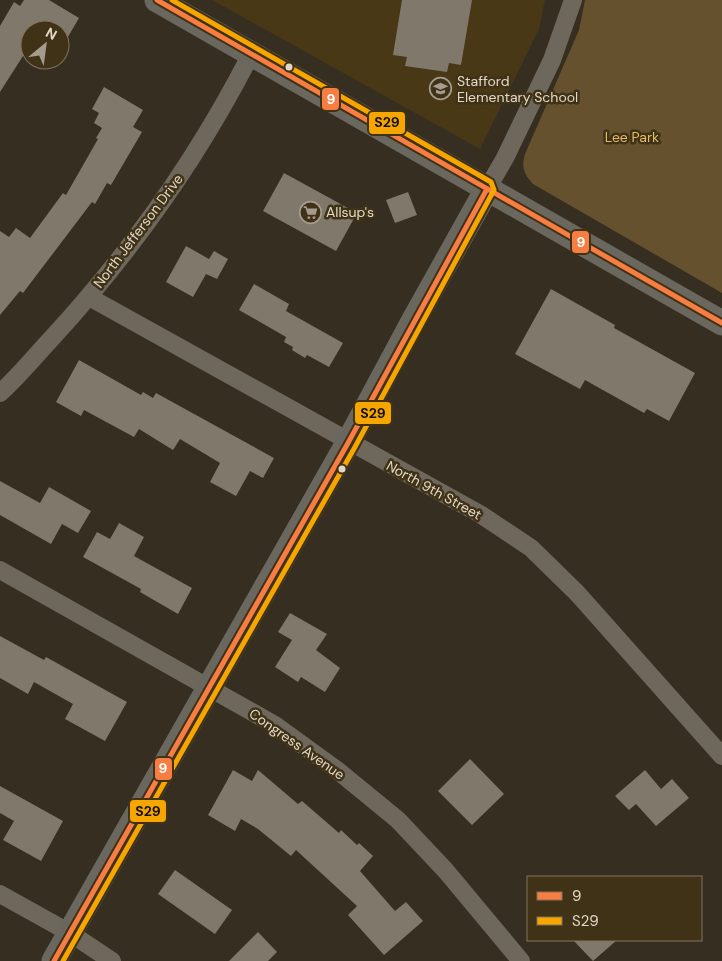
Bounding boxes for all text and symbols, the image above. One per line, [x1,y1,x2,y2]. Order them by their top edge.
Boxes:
north arrow [20,20,70,70]
text: N [42,23,60,44]
unlabelled marker [284,62,294,72]
place label: Stafford Elementary School [457,72,578,106]
school or university icon: Stafford Elementary School [429,77,453,101]
line badge: 9 [321,87,340,111]
text: 9 [327,90,336,108]
line badge: S29 [368,111,406,135]
text: S29 [374,113,400,131]
park label: Lee Park [605,128,659,146]
street label: North Jefferson Drive [89,170,187,292]
supermarket icon: Allsup's [298,200,322,224]
place label: Allsup's [326,203,374,221]
line badge: 9 [571,230,590,254]
text: 9 [577,233,586,251]
line badge: S29 [354,401,392,425]
text: S29 [360,404,386,422]
street label: North 9th Street [383,456,485,524]
unlabelled marker [337,464,347,474]
street label: Congress Avenue [246,704,348,784]
line badge: 9 [154,757,173,781]
text: 9 [159,759,168,777]
line badge: S29 [129,799,167,823]
text: S29 [135,802,161,820]
legend [527,876,702,941]
text: 9 [572,886,581,906]
text: S29 [572,911,599,931]

